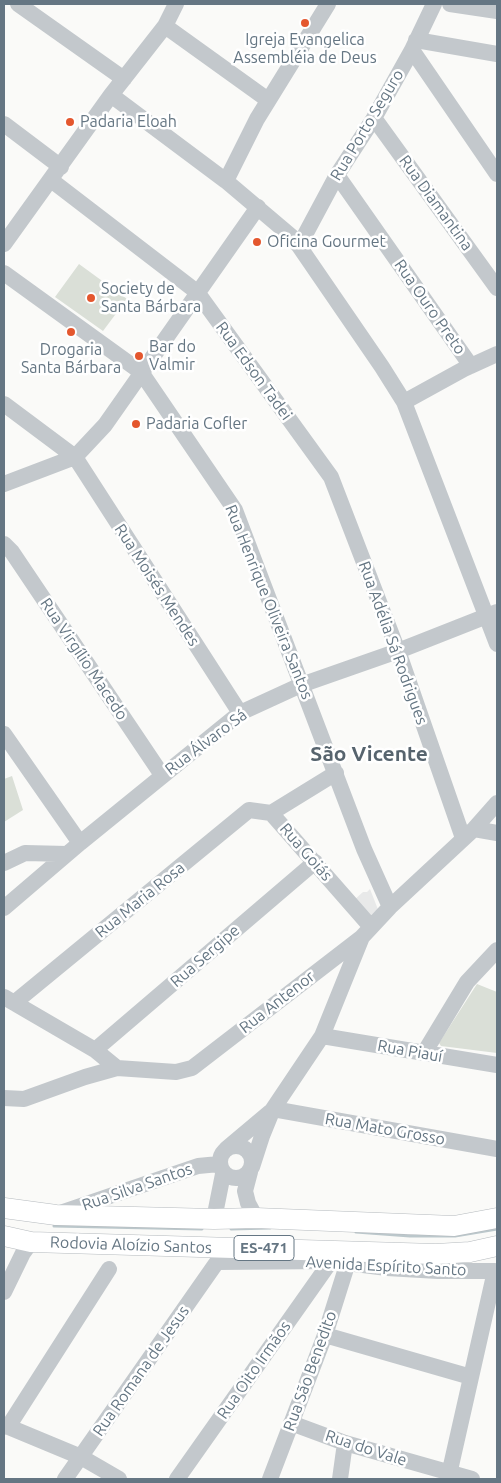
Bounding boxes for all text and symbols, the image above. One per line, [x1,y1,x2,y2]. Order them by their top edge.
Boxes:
marker: Igreja Evangelica Assembléia de Deus [299,17,311,29]
place label: Igreja Evangelica Assembléia de Deus [233,30,377,68]
street label: Rua Porto Seguro [326,66,408,184]
place label: Padaria Eloah [80,112,177,132]
marker: Padaria Eloah [64,116,76,128]
street label: Rua Diamantina [395,152,477,254]
place label: Oficina Gourmet [267,232,386,252]
marker: Oficina Gourmet [251,236,263,248]
street label: Rua Ouro Preto [390,256,470,358]
place label: Society de Santa Bárbara [101,279,201,317]
marker: Society de Santa Bárbara [85,292,97,304]
street label: Rua Edson Tadei [212,318,296,424]
marker: Drogaria Santa Bárbara [65,326,77,338]
place label: Bar do Valmir [149,337,196,375]
place label: Drogaria Santa Bárbara [21,340,121,378]
marker: Bar do Valmir [133,350,145,362]
place label: Padaria Cofler [146,414,247,434]
marker: Padaria Cofler [130,418,142,430]
street label: Rua Henrique Oliveira Santos [221,502,317,702]
street label: Rua Moisés Mendes [110,520,204,650]
street label: Rua Adélia Sá Rodrigues [354,559,432,727]
street label: Rua Virgílio Macedo [36,594,132,724]
street label: Rua Álvaro Sá [161,705,251,779]
district label: São Vicente [310,741,428,767]
street label: Rua Goiás [276,819,336,885]
street label: Rua Maria Rosa [91,858,189,942]
street label: Rua Sergipe [166,921,244,991]
street label: Rua Antenor [236,967,318,1037]
street label: Rua Piauí [376,1036,444,1066]
street label: Rua Mato Grosso [323,1109,447,1149]
street label: Rua Silva Santos [79,1159,195,1215]
street label: Rodovia Aloízio Santos [50,1233,212,1257]
road number: ES-471 [234,1236,294,1260]
street label: Avenida Espírito Santo [305,1252,467,1280]
street label: Rua Romana de Jesus [89,1302,193,1440]
street label: Rua São Benedito [279,1308,341,1434]
street label: Rua Oito Irmãos [213,1317,295,1423]
street label: Rua do Vale [323,1426,409,1470]

